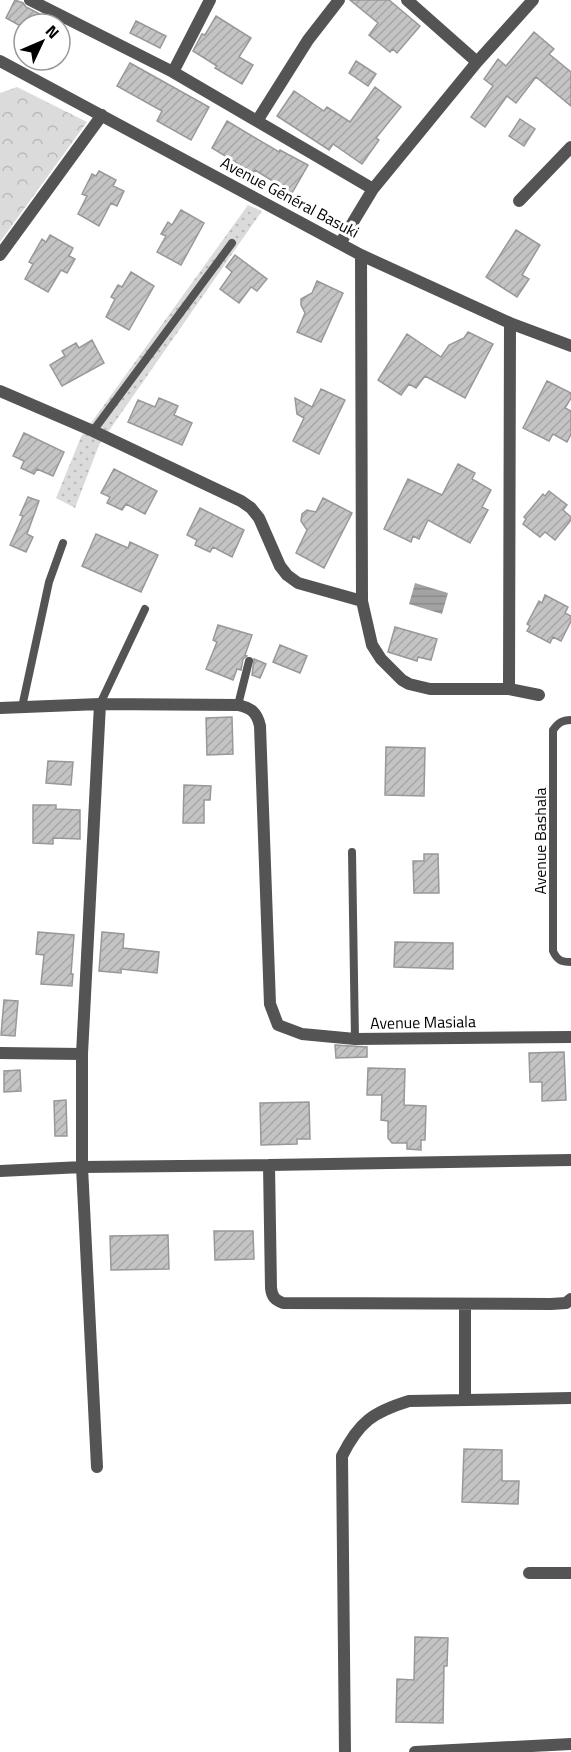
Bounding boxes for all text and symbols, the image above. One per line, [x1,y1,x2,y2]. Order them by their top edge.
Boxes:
north arrow [12,12,72,72]
text: N [40,19,65,44]
street label: Avenue Général Basuki [216,150,364,244]
street label: Avenue Bashala [528,787,552,895]
street label: Avenue Masiala [370,1009,476,1035]

